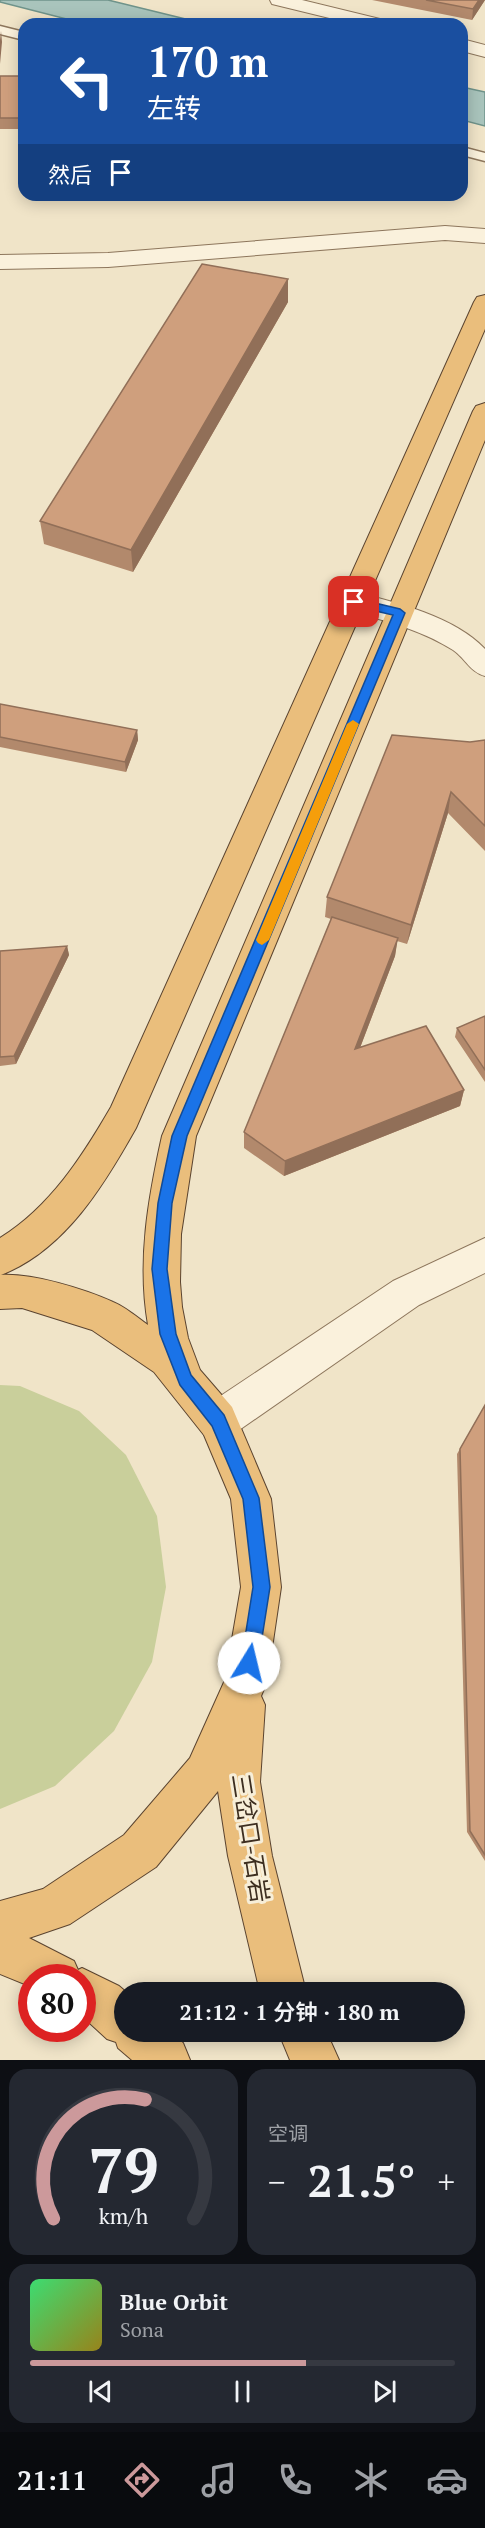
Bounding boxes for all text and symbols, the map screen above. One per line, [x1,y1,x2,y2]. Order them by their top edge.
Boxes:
text: 170 m [147,33,268,89]
icon: left [48,42,126,120]
text: 左转 [147,90,201,126]
icon: arrive [104,156,137,189]
text: 然后 [48,160,92,189]
pin [328,576,379,627]
icon: arrive [337,585,370,618]
position arrow [217,1631,281,1695]
street label: 三岔口-石岩 [225,1771,277,1905]
speed limit sign: 80 [18,1964,96,2042]
text: 21:12 · 1 分钟 · 180 m [180,1997,399,2026]
text: 空调 [268,2120,308,2147]
text: 79 [88,2128,159,2211]
text: 21.5° [307,2150,416,2210]
text: − [268,2160,286,2203]
text: + [437,2160,455,2203]
text: km/h [99,2202,149,2230]
text: Blue Orbit [120,2287,228,2316]
text: Sona [120,2316,164,2343]
icon: previous [84,2375,117,2408]
icon: pause [226,2375,259,2408]
icon: next [368,2375,401,2408]
icon: directions [121,2459,163,2501]
icon: music [198,2459,240,2501]
icon: phone [274,2459,316,2501]
icon: climate [350,2459,392,2501]
icon: car [426,2459,468,2501]
text: 21:11 [17,2462,87,2498]

